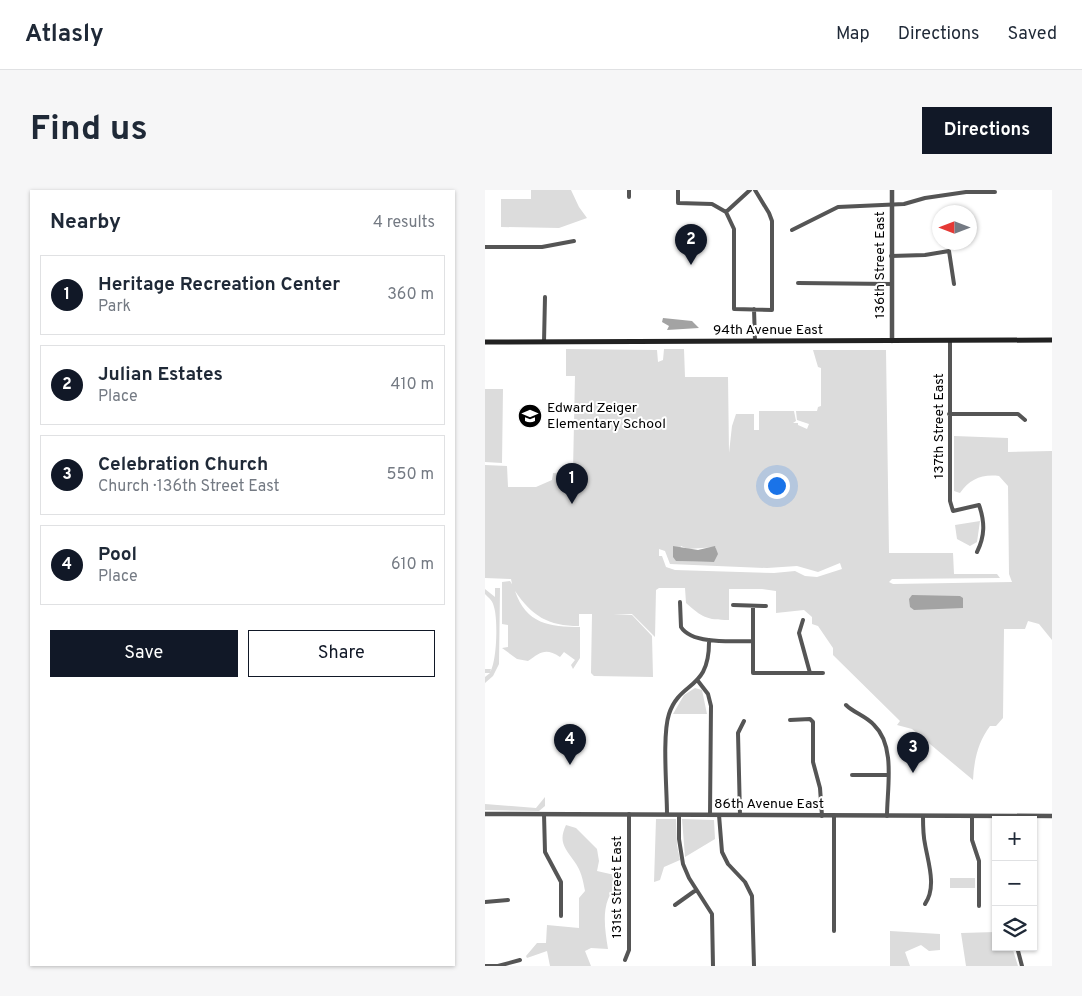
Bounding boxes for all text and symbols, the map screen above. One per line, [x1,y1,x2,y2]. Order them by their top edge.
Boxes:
text: Atlasly [25,20,104,50]
text: Map [836,23,870,46]
text: Directions [898,23,980,46]
text: Saved [1008,23,1057,46]
button: Directions [922,107,1052,154]
text: Find us [30,108,148,152]
north arrow [932,205,977,250]
text: Nearby [50,209,121,236]
street label: 136th Street East [872,211,889,319]
text: 4 results [373,213,435,233]
pin: 2 [675,224,707,265]
text: Heritage Recreation Center [98,273,340,297]
text: 1 [64,285,70,305]
text: 360 m [387,285,434,305]
text: Park [98,297,131,317]
street label: 94th Avenue East [713,322,823,339]
text: Julian Estates [98,363,223,387]
street label: 137th Street East [931,373,948,479]
text: 2 [62,375,72,395]
text: 410 m [391,375,434,395]
text: Place [98,387,138,407]
place label: Edward Zeiger Elementary School [547,400,666,433]
school or university icon: Edward Zeiger Elementary School [517,403,543,429]
text: Celebration Church [98,453,268,477]
pin: 1 [556,463,588,504]
text: 3 [62,465,72,485]
text: 550 m [387,465,434,485]
your location [764,473,790,499]
text: Church · 136th Street East [98,477,280,497]
text: Pool [98,543,137,567]
text: 4 [62,555,72,575]
text: 610 m [391,555,434,575]
text: Place [98,567,138,587]
button: Save [50,630,238,677]
button: Share [248,630,435,677]
pin: 4 [554,724,586,765]
pin: 3 [897,732,929,773]
street label: 86th Avenue East [714,796,824,813]
map controls [992,816,1037,951]
button: + [992,816,1037,861]
street label: 131st Street East [609,836,626,938]
button: − [992,861,1037,906]
button: layers [992,906,1037,951]

